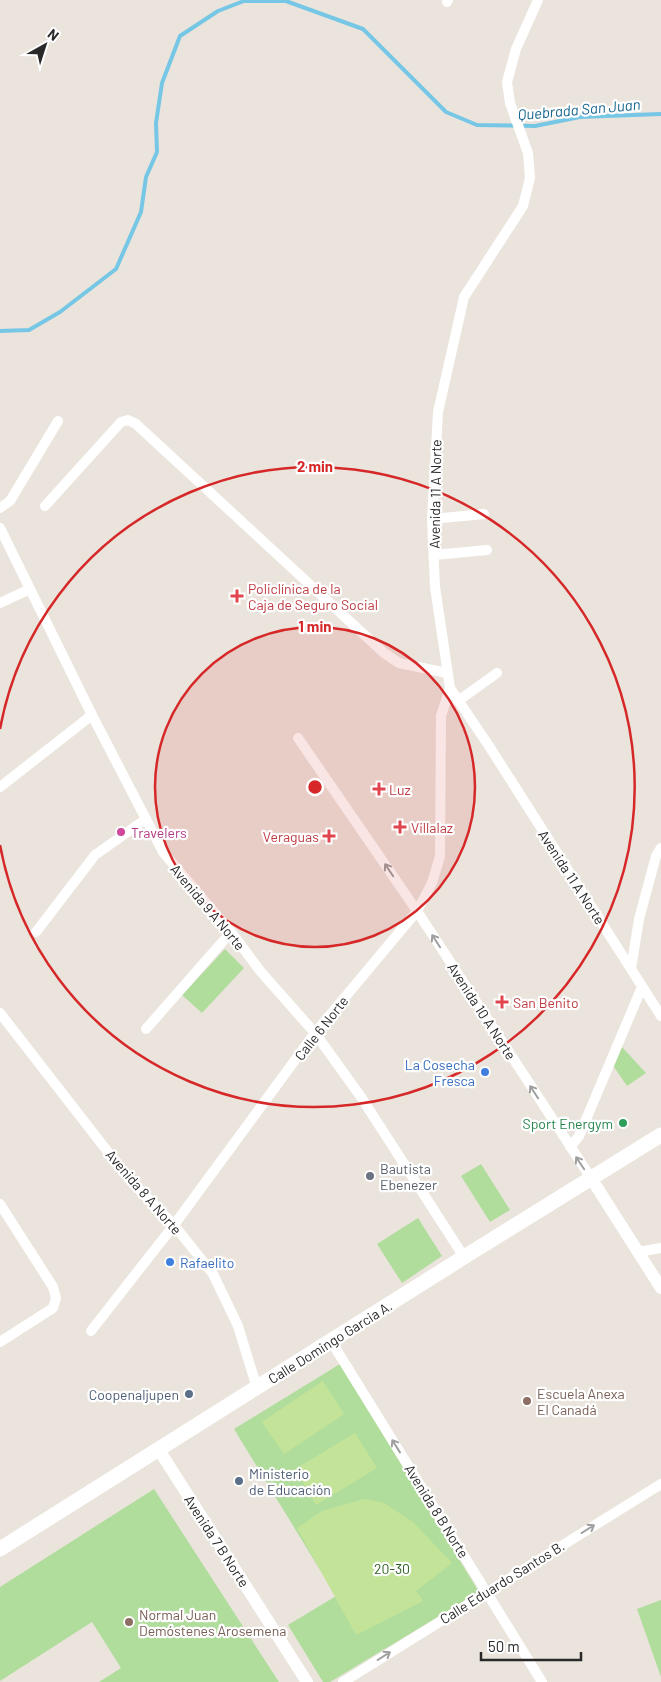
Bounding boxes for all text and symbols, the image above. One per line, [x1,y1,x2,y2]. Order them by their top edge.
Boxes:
north arrow [20,20,70,70]
text: N [45,25,62,44]
water label: Quebrada San Juan [517,95,641,123]
street label: Avenida 11 A Norte [426,439,444,549]
text: 2 min [297,457,333,475]
place label: Policlínica de la Caja de Seguro Social [248,580,378,613]
marker: Policlínica de la Caja de Seguro Social [230,589,244,603]
text: 1 min [299,617,331,635]
centre of rings [306,778,324,796]
place label: Luz [389,781,411,798]
marker: Luz [373,783,385,795]
place label: Villalaz [411,819,453,836]
marker: Villalaz [393,820,407,834]
place label: Travelers [131,824,187,841]
marker: Travelers [115,826,127,838]
street label: Avenida 11 A Norte [535,827,609,927]
place label: Veraguas [263,828,319,845]
marker: Veraguas [323,830,335,842]
street label: Avenida 9 A Norte [167,861,249,953]
one-way arrow [384,864,394,878]
one-way arrow [431,934,441,948]
street label: Avenida 10 A Norte [444,959,520,1063]
street label: Calle 6 Norte [291,992,351,1064]
place label: San Benito [513,994,579,1011]
marker: San Benito [495,995,509,1009]
place label: La Cosecha Fresca [405,1056,475,1089]
marker: La Cosecha Fresca [479,1066,491,1078]
one-way arrow [529,1085,539,1099]
place label: Sport Energym [523,1115,613,1132]
marker: Sport Energym [617,1117,629,1129]
street label: Avenida 8 A Norte [103,1146,185,1238]
one-way arrow [575,1156,585,1170]
place label: Bautista Ebenezer [380,1160,437,1193]
marker: Bautista Ebenezer [364,1170,376,1182]
place label: Rafaelito [180,1254,234,1271]
marker: Rafaelito [164,1256,176,1268]
street label: Calle Domingo Garcia A. [265,1297,395,1387]
place label: Escuela Anexa El Canadá [537,1385,625,1418]
place label: Coopenaljupen [89,1386,179,1403]
marker: Coopenaljupen [183,1388,195,1400]
marker: Escuela Anexa El Canadá [521,1395,533,1407]
one-way arrow [391,1439,401,1453]
street label: Avenida 8 B Norte [401,1461,473,1561]
place label: Ministerio de Educación [249,1465,331,1498]
marker: Ministerio de Educación [233,1475,245,1487]
street label: Avenida 7 B Norte [181,1492,253,1590]
one-way arrow [580,1523,594,1533]
street label: Calle Eduardo Santos B. [437,1537,567,1627]
park label: 20-30 [374,1560,410,1577]
place label: Normal Juan Demóstenes Arosemena [139,1606,286,1639]
marker: Normal Juan Demóstenes Arosemena [123,1616,135,1628]
scale bar [481,1630,581,1662]
text: 50 m [488,1637,520,1655]
one-way arrow [377,1651,391,1661]

